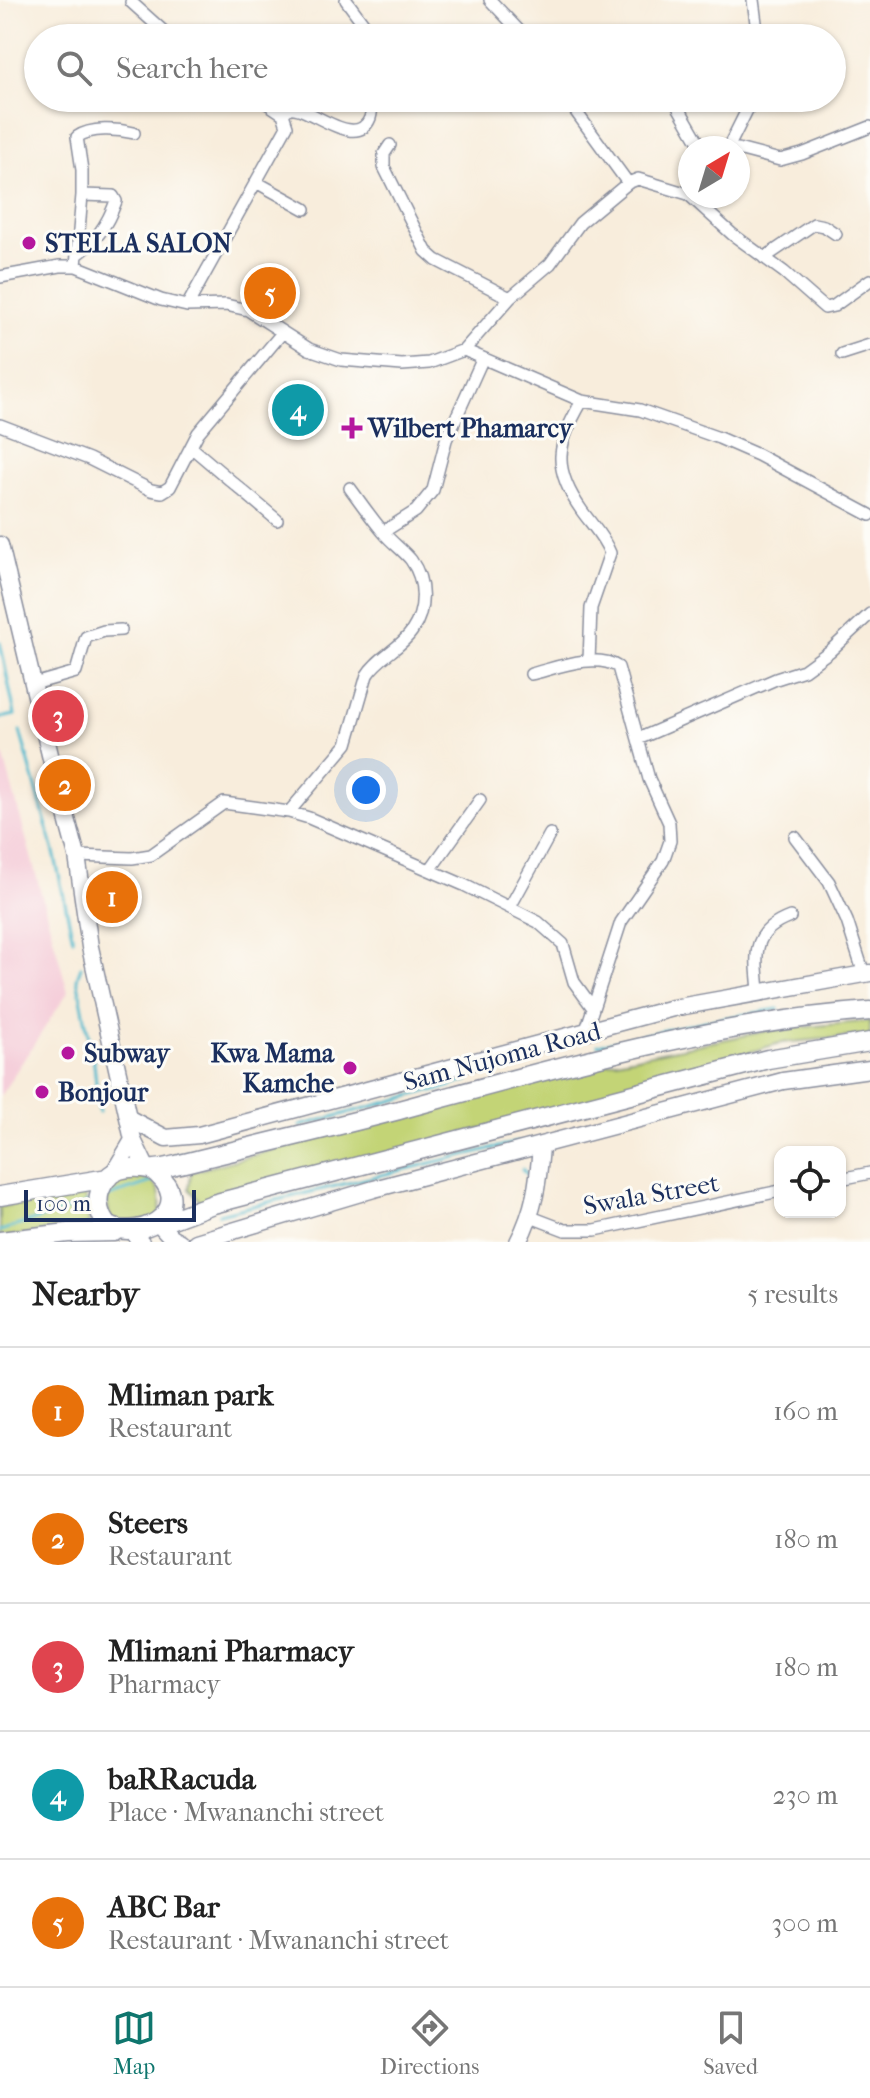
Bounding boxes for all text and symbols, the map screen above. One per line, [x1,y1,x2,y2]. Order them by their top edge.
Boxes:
search box [24,24,846,112]
icon: search [52,46,96,90]
text: Search here [116,51,268,86]
north arrow [678,136,750,208]
place label: STELLA SALON [45,228,232,259]
marker: STELLA SALON [20,234,38,252]
pin: 5 [244,263,296,323]
pin: 4 [272,380,324,440]
place label: Wilbert Phamarcy [367,413,575,444]
marker: Wilbert Phamarcy [343,419,361,437]
pin: 3 [32,686,84,746]
pin: 2 [39,755,91,815]
your location [346,770,386,810]
pin: 1 [86,867,138,927]
street label: Sam Nujoma Road [400,1015,605,1098]
place label: Subway [84,1038,172,1069]
place label: Kwa Mama Kamche [211,1038,335,1099]
marker: Subway [59,1044,77,1062]
marker: Kwa Mama Kamche [341,1059,359,1077]
place label: Bonjour [58,1077,149,1108]
marker: Bonjour [33,1083,51,1101]
map controls [774,1146,846,1218]
button: locate [774,1146,846,1218]
street label: Swala Street [581,1167,722,1222]
scale bar [24,1186,196,1222]
text: 100 m [36,1191,91,1217]
text: Nearby [32,1274,139,1314]
text: 5 results [747,1279,838,1310]
text: Mliman park [108,1378,273,1413]
text: 1 [53,1396,63,1427]
text: 160 m [773,1396,838,1427]
text: Restaurant [108,1413,232,1444]
text: Steers [108,1506,188,1541]
text: 2 [51,1524,65,1555]
text: 180 m [774,1524,838,1555]
text: Restaurant [108,1541,232,1572]
text: Mlimani Pharmacy [108,1634,354,1669]
text: 3 [53,1652,63,1683]
text: 180 m [774,1652,838,1683]
text: Pharmacy [108,1669,220,1700]
text: baRRacuda [108,1762,256,1797]
text: 4 [50,1780,66,1811]
text: 230 m [772,1780,838,1811]
text: Place · Mwananchi street [108,1797,384,1828]
text: ABC Bar [108,1890,220,1925]
text: 5 [52,1908,64,1939]
text: 300 m [771,1908,838,1939]
text: Restaurant · Mwananchi street [108,1925,449,1956]
tab: Map [112,2006,156,2080]
tab: Directions [380,2006,479,2080]
tab: Saved [703,2006,758,2080]

